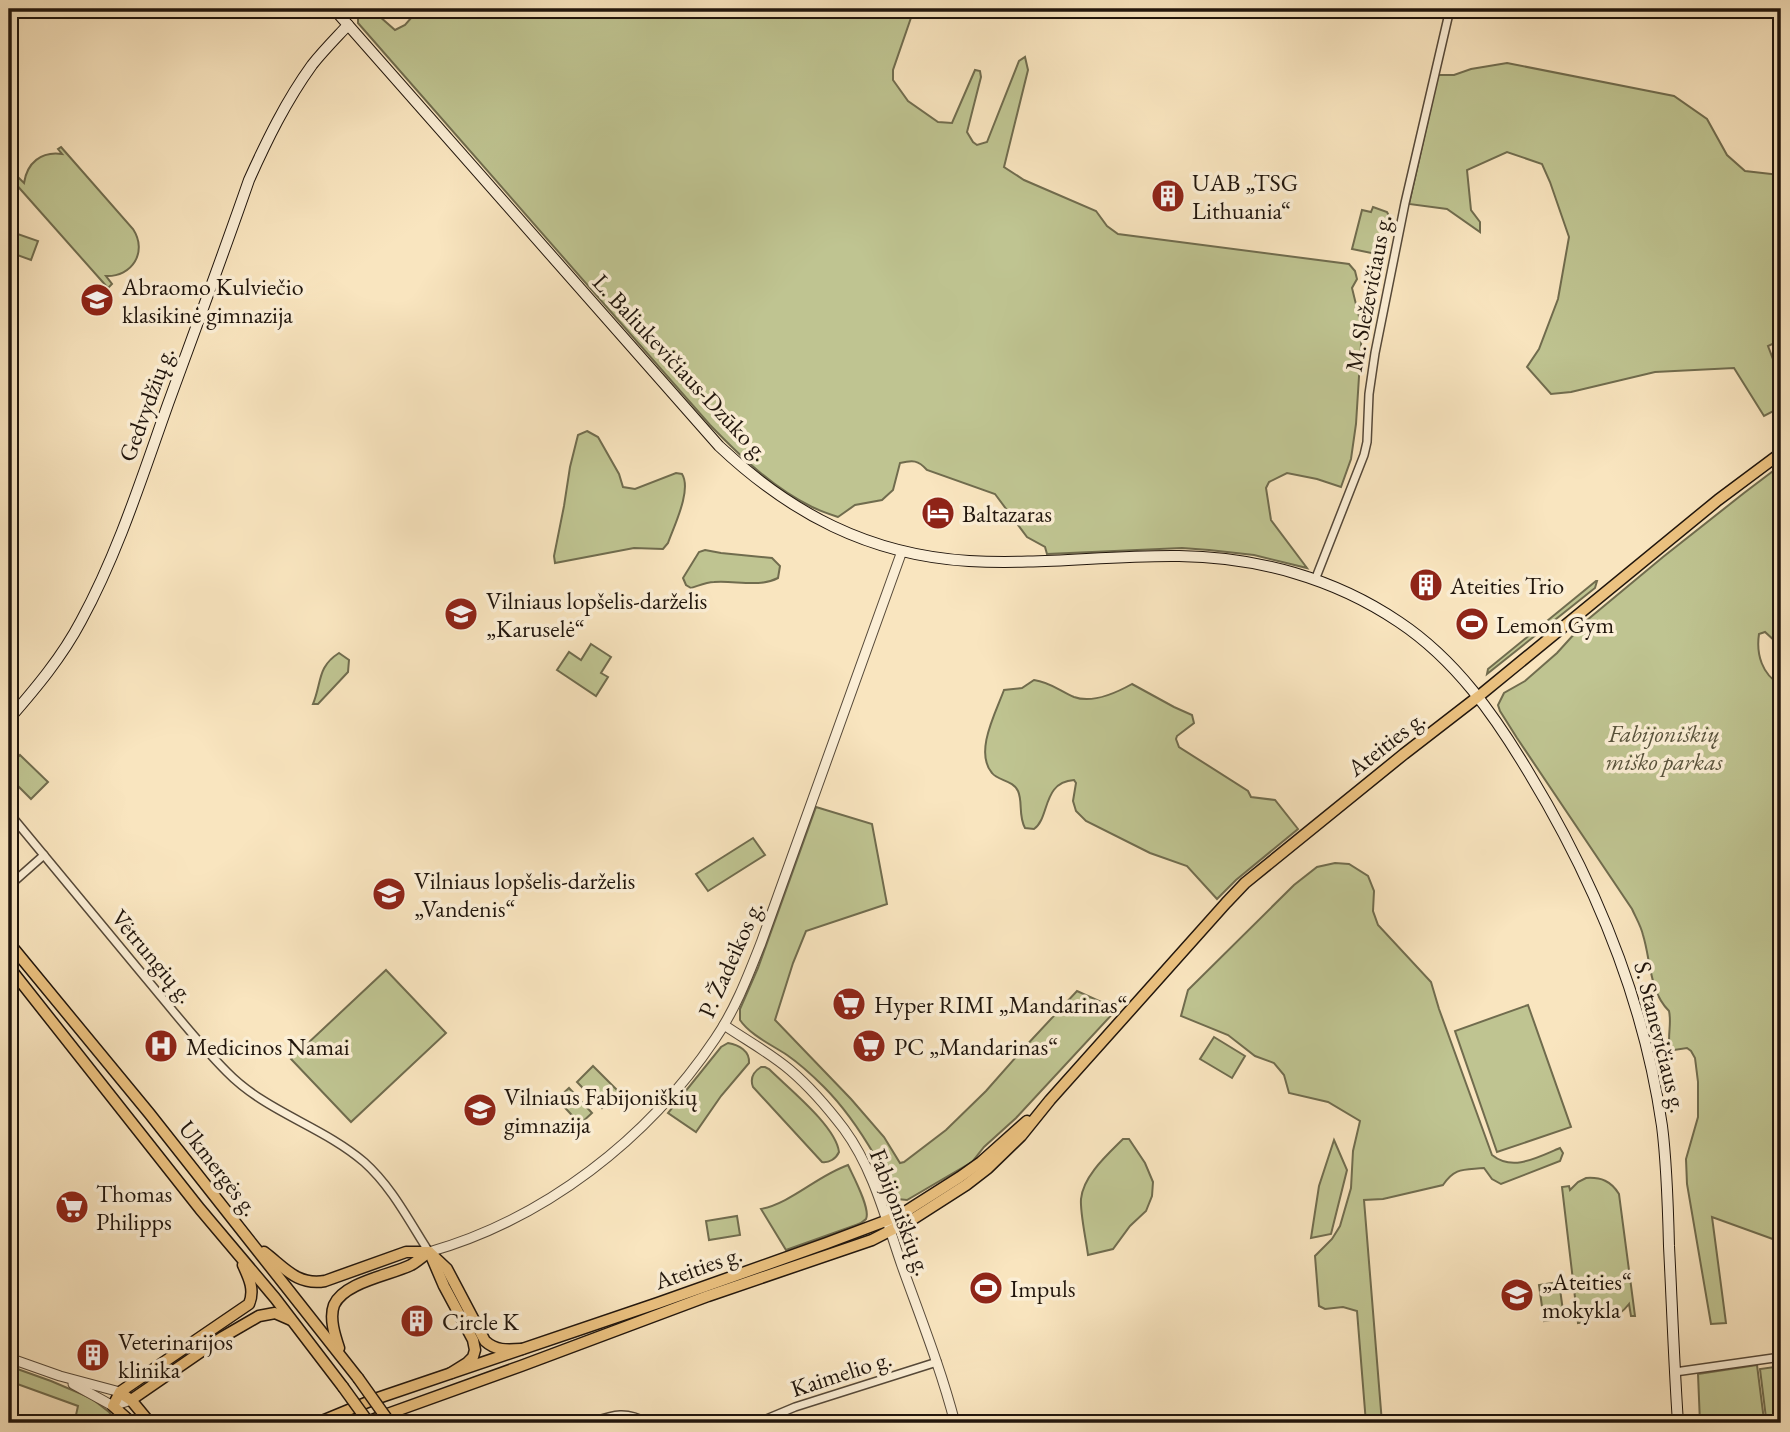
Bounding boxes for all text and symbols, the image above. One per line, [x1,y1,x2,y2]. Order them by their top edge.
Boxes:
place label: UAB „TSG Lithuania“ [1192,167,1298,226]
building icon: UAB „TSG Lithuania“ [1149,177,1187,215]
street label: M. Sleževičiaus g. [1338,212,1398,374]
street label: L. Baliukevičiaus-Dzūko g. [586,267,776,467]
place label: Abraomo Kulviečio klasikinė gimnazija [121,271,304,330]
school or university icon: Abraomo Kulviečio klasikinė gimnazija [78,281,116,319]
street label: Gedvydžių g. [111,342,181,466]
hotel icon: Baltazaras [919,494,957,532]
place label: Baltazaras [962,498,1052,529]
building icon: Ateities Trio [1407,566,1445,604]
place label: Ateities Trio [1449,570,1564,601]
place label: Vilniaus lopšelis-darželis „Karuselė“ [486,585,707,644]
school or university icon: Vilniaus lopšelis-darželis „Karuselė“ [442,595,480,633]
sports icon: Lemon Gym [1453,605,1491,643]
place label: Lemon Gym [1496,609,1614,640]
street label: Ateities g. [1340,703,1431,784]
park label: Fabijoniškių miško parkas [1605,718,1723,777]
place label: Vilniaus lopšelis-darželis „Vandenis“ [414,865,635,924]
school or university icon: Vilniaus lopšelis-darželis „Vandenis“ [370,875,408,913]
street label: P. Žadeikos g. [690,896,770,1022]
street label: Vėtrungių g. [105,902,201,1010]
street label: S. Stanevičiaus g. [1627,958,1695,1116]
supermarket icon: Hyper RIMI „Mandarinas“ [830,985,868,1023]
place label: Hyper RIMI „Mandarinas“ [874,989,1128,1020]
hospital icon: Medicinos Namai [142,1027,180,1065]
supermarket icon: PC „Mandarinas“ [850,1027,888,1065]
place label: Medicinos Namai [186,1031,350,1062]
place label: PC „Mandarinas“ [894,1031,1058,1062]
place label: Vilniaus Fabijoniškių gimnazija [504,1081,698,1140]
school or university icon: Vilniaus Fabijoniškių gimnazija [461,1091,499,1129]
street label: Ukmergės g. [172,1114,266,1222]
street label: Fabijoniškių g. [863,1144,939,1280]
place label: Thomas Philipps [96,1178,172,1237]
supermarket icon: Thomas Philipps [53,1188,91,1226]
street label: Ateities g. [649,1238,746,1297]
place label: „Ateities“ mokykla [1542,1266,1632,1325]
sports icon: Impuls [967,1269,1005,1307]
place label: Impuls [1010,1273,1075,1304]
school or university icon: „Ateities“ mokykla [1498,1276,1536,1314]
building icon: Circle K [398,1302,436,1340]
place label: Circle K [442,1306,520,1337]
place label: Veterinarijos klinika [118,1326,233,1385]
building icon: Veterinarijos klinika [74,1336,112,1374]
street label: Kaimelio g. [787,1342,895,1404]

